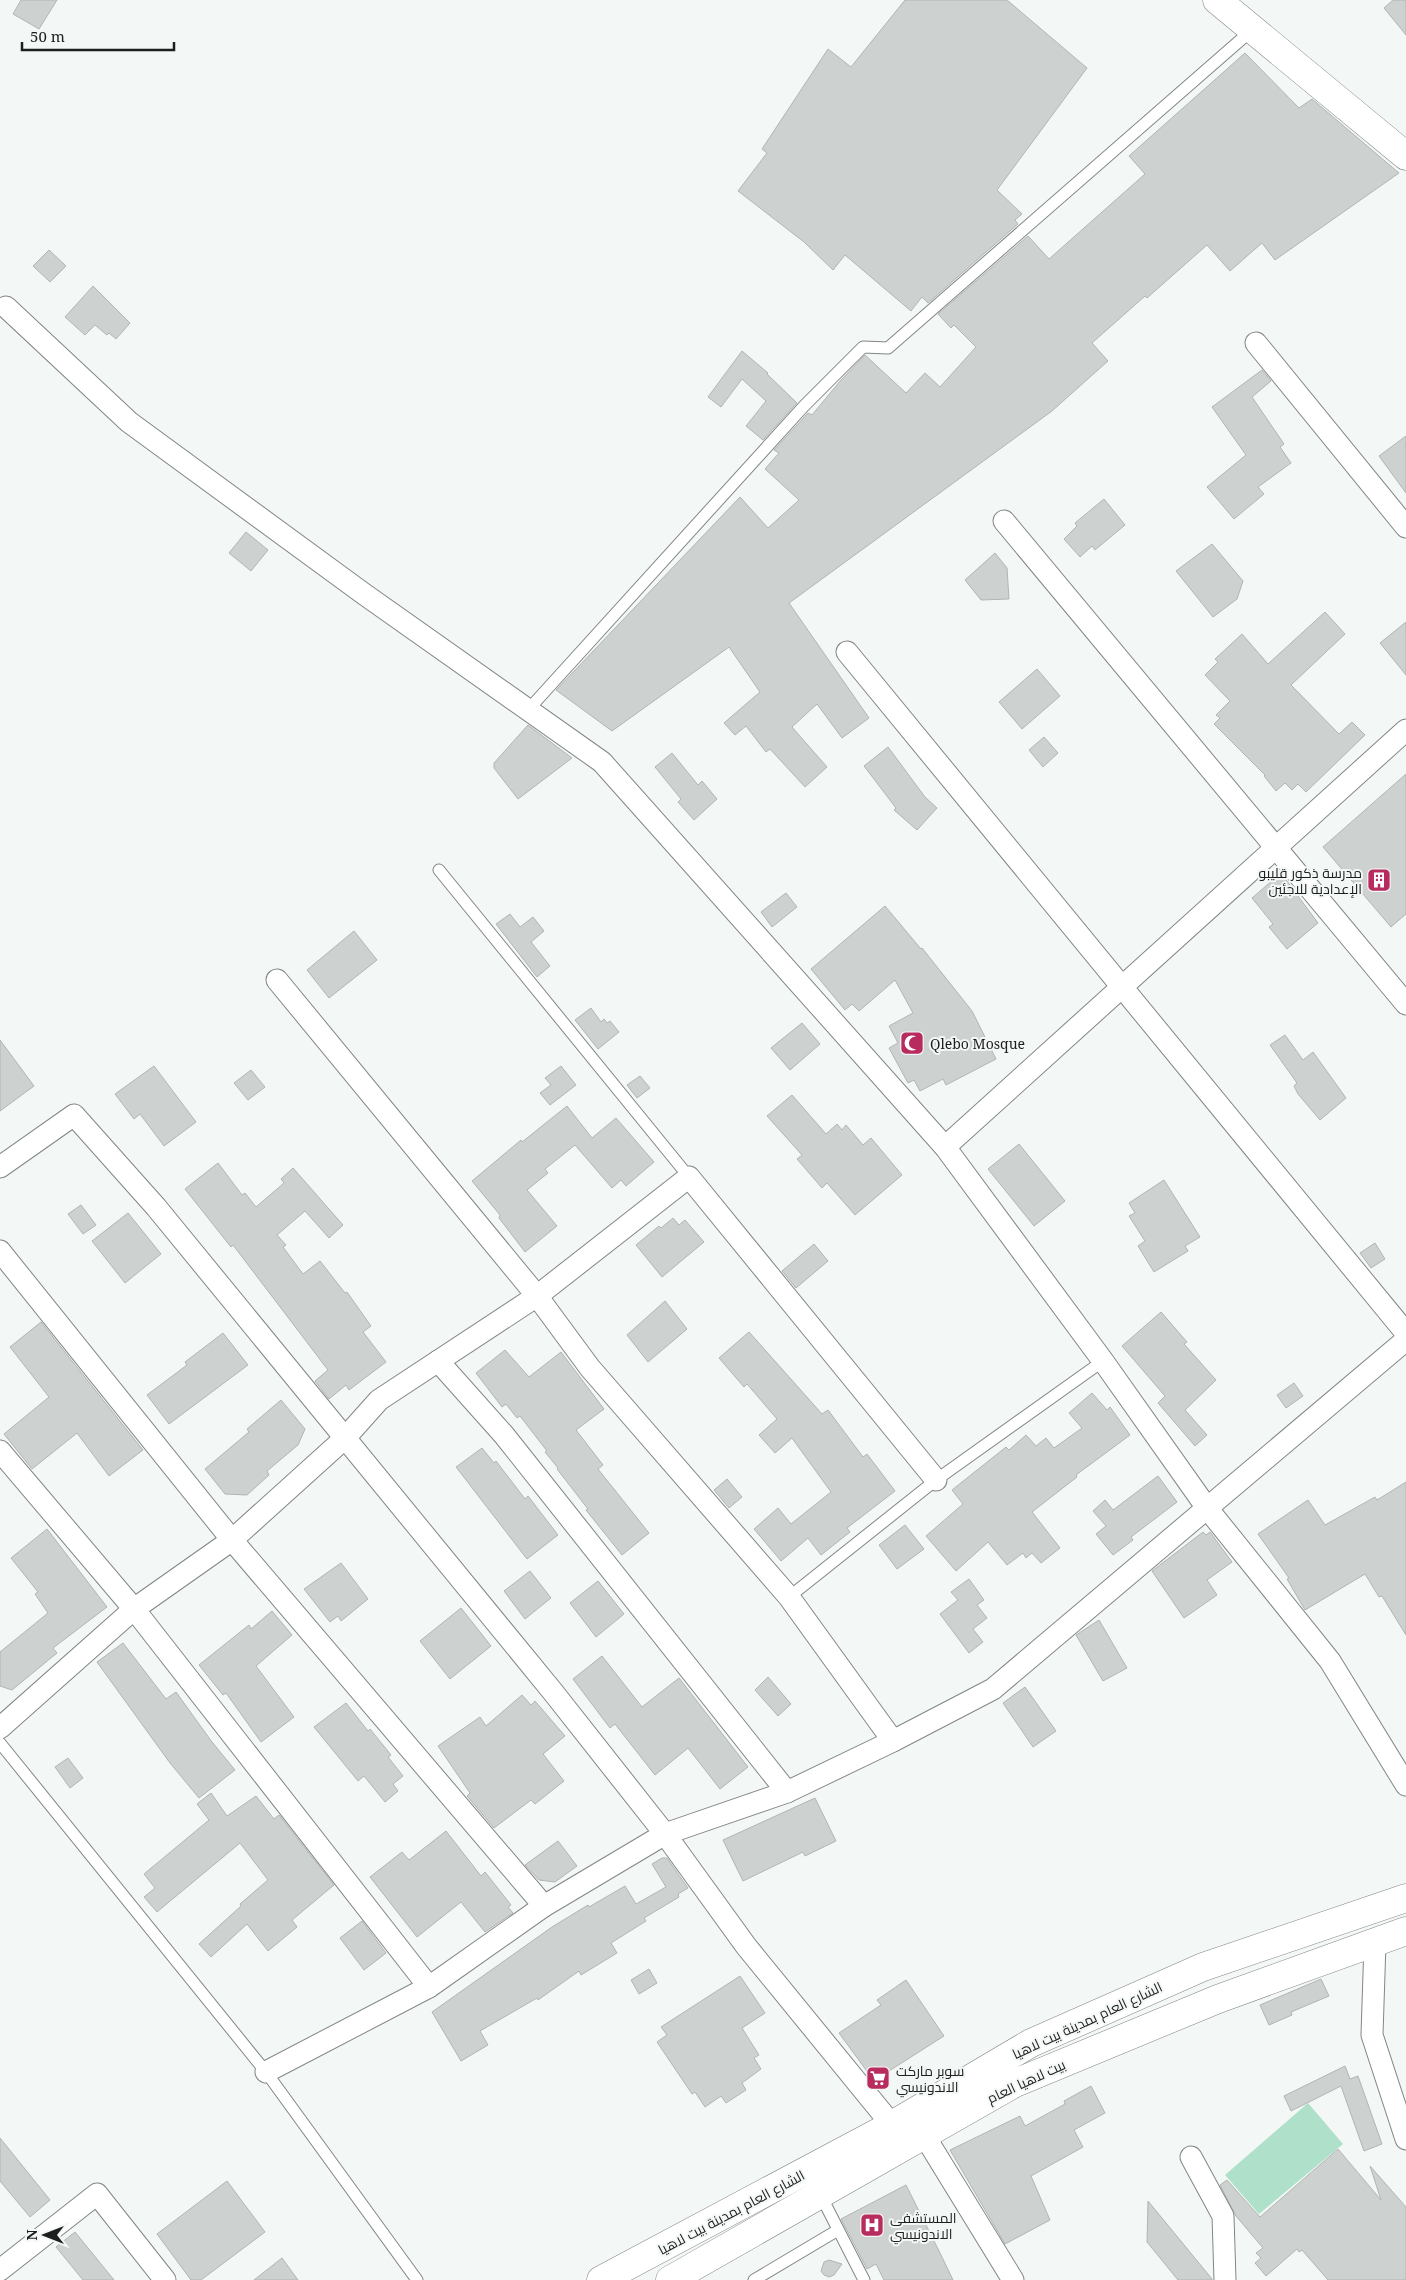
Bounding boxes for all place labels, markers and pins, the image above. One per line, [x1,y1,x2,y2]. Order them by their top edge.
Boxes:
place label: مدرسة ذكور قليبو الإعدادية للاجئين [1258,863,1362,898]
building icon: مدرسة ذكور قليبو الإعدادية للاجئين [1366,867,1392,893]
mosque icon: Qlebo Mosque [899,1030,925,1056]
place label: Qlebo Mosque [930,1034,1025,1053]
place label: سوبر ماركت الاندونيسي [896,2061,964,2098]
supermarket icon: سوبر ماركت الاندونيسي [865,2065,891,2091]
place label: المستشفى الاندونيسي [890,2208,957,2245]
hospital icon: المستشفى الاندونيسي [859,2212,885,2238]

